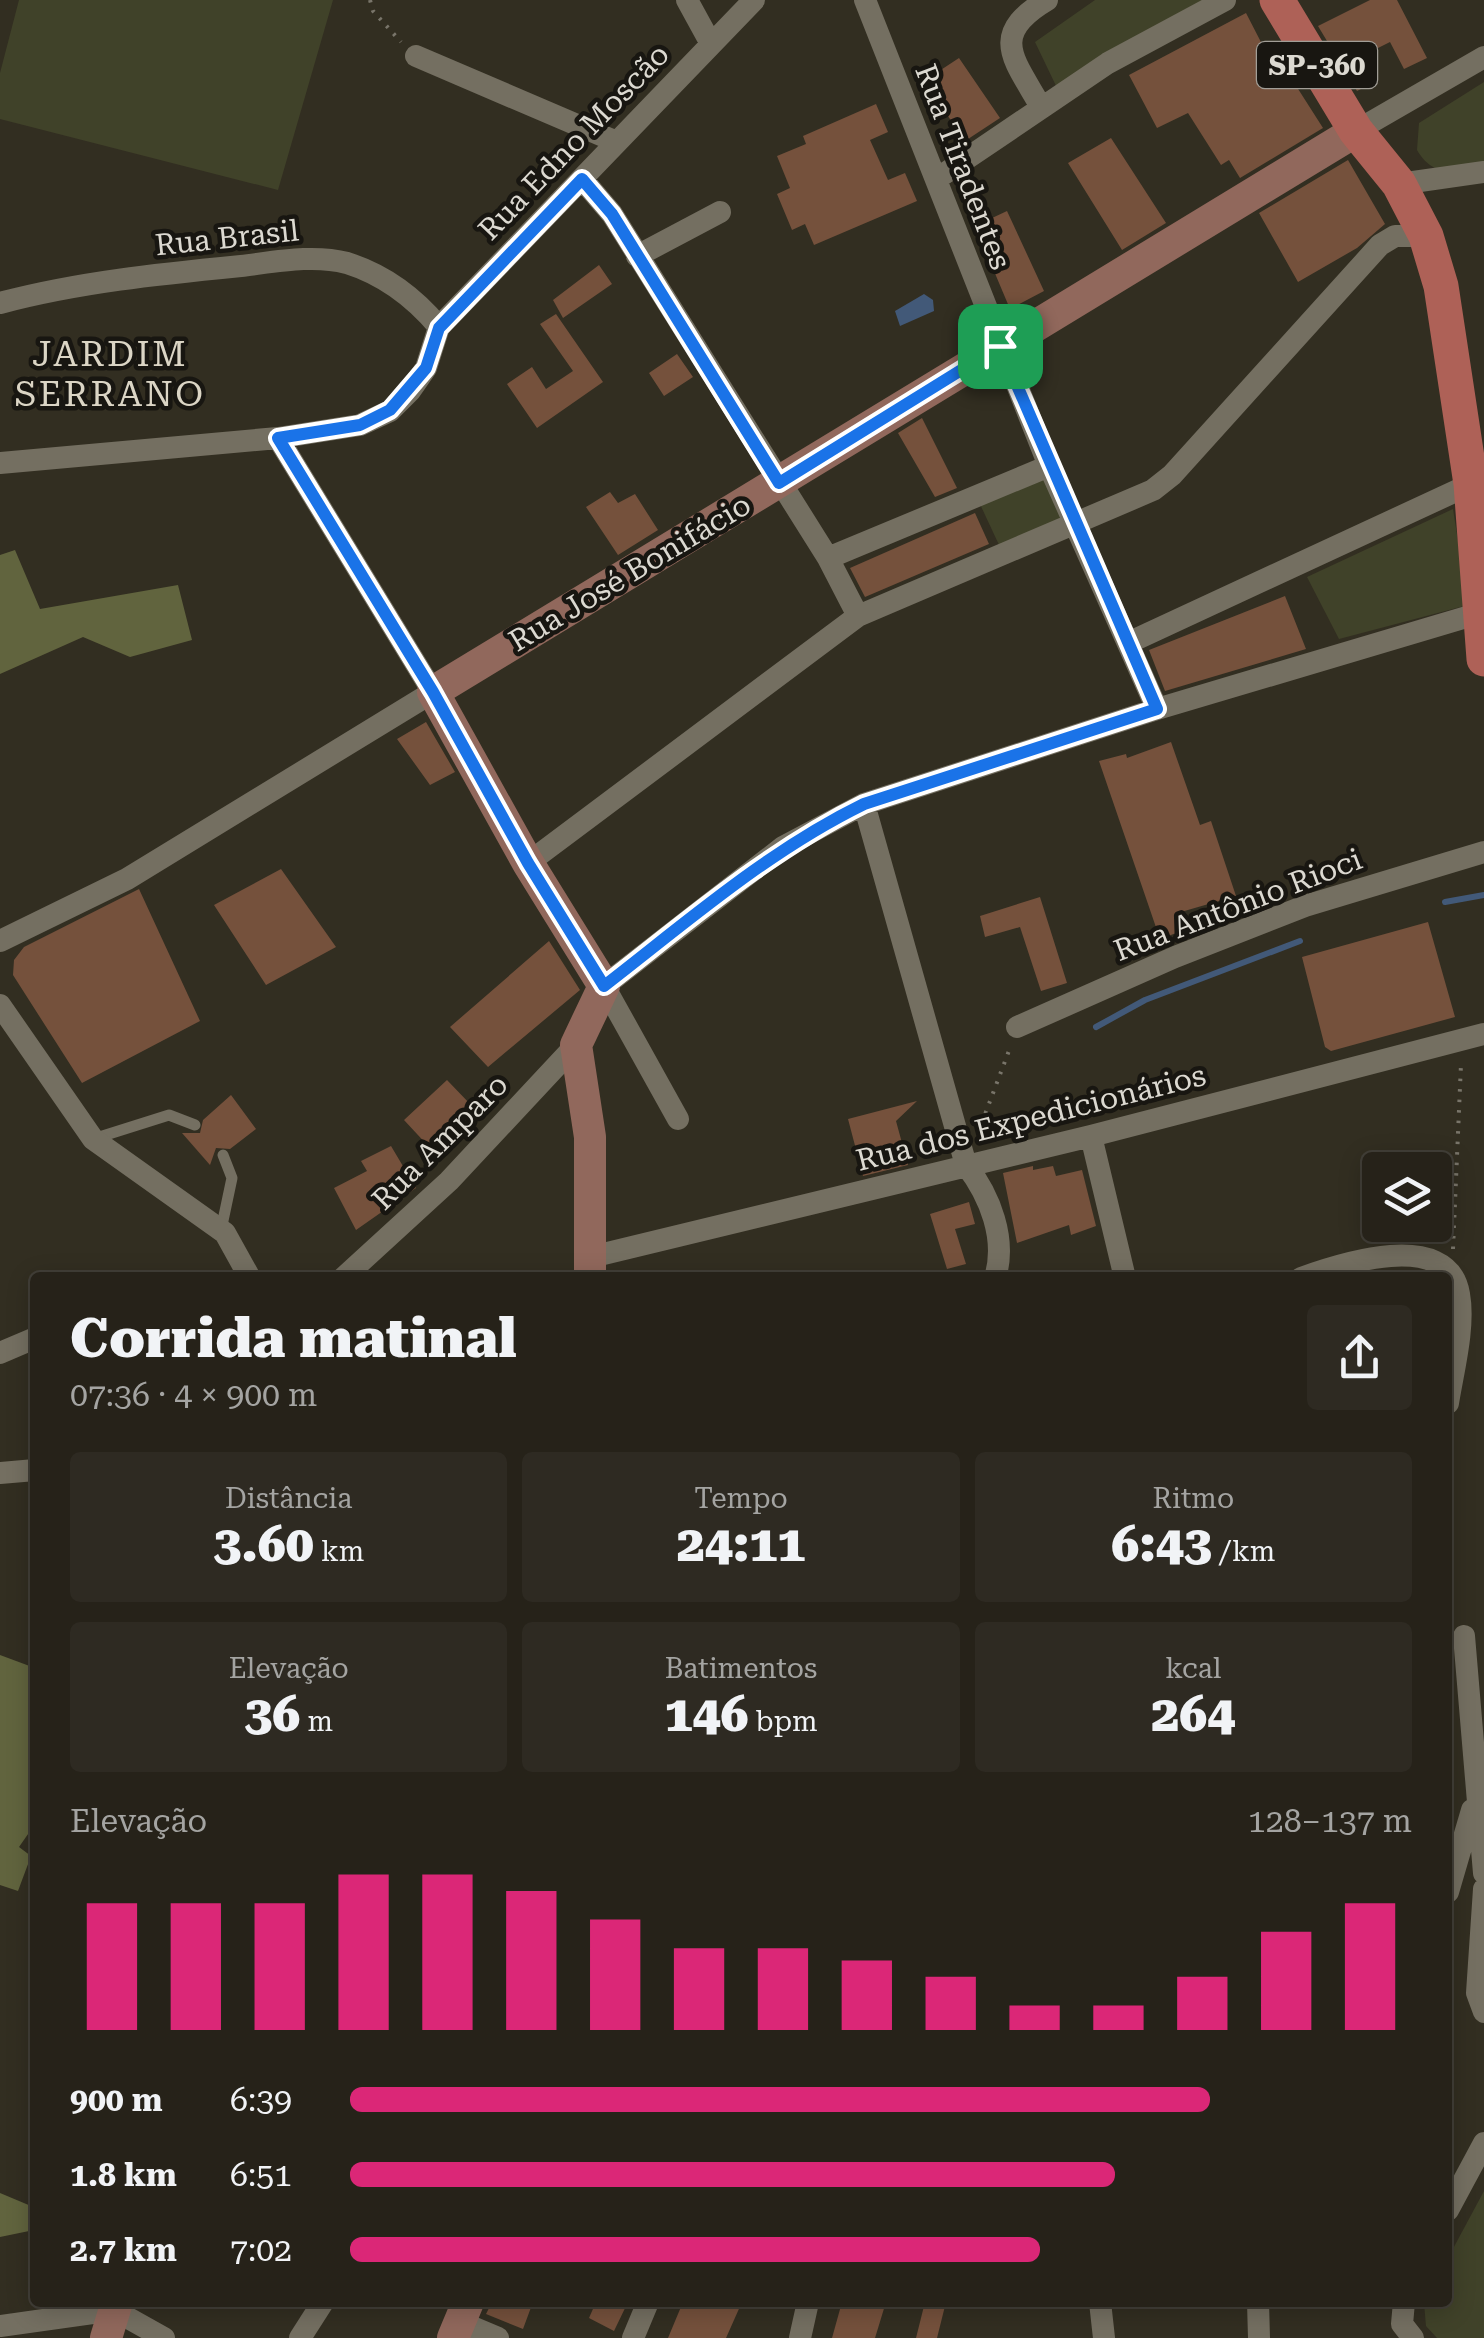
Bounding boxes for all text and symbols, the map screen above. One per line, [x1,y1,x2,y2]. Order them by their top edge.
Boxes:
street label: Rua Edno Moscão [471,36,676,247]
road number: SP-360 [1257,42,1377,88]
street label: Rua Tiradentes [908,59,1019,274]
street label: Rua Brasil [153,213,301,262]
pin [958,304,1043,389]
icon: arrive [973,319,1028,374]
district label: JARDIM SERRANO [15,334,206,415]
street label: Rua José Bonifácio [503,487,757,659]
street label: Rua Antônio Rioci [1109,841,1367,968]
street label: Rua dos Expedicionários [853,1057,1209,1178]
street label: Rua Amparo [365,1067,515,1217]
map controls [1362,1152,1452,1242]
button: layers [1362,1152,1452,1242]
button: share [1307,1305,1412,1410]
text: Corrida matinal [70,1306,517,1370]
text: 07:36 · 4 × 900 m [70,1376,317,1414]
text: Distância [225,1482,352,1515]
text: Tempo [694,1482,788,1515]
text: Ritmo [1153,1482,1234,1515]
text: 3.60 [213,1515,314,1573]
text: 24:11 [677,1515,805,1573]
text: 6:43 [1111,1515,1212,1573]
text: km [314,1535,364,1568]
text: /km [1212,1535,1275,1568]
text: Elevação [229,1652,349,1685]
text: Batimentos [665,1652,817,1685]
text: kcal [1165,1652,1222,1685]
text: 36 [244,1685,300,1743]
text: 146 [664,1685,748,1743]
text: 264 [1151,1685,1235,1743]
text: m [300,1705,333,1738]
text: bpm [748,1705,817,1738]
text: Elevação [70,1802,207,1840]
text: 128–137 m [1248,1802,1412,1840]
text: 900 m [70,2081,163,2119]
text: 6:39 [230,2081,292,2119]
text: 1.8 km [70,2156,177,2194]
text: 6:51 [230,2156,292,2194]
text: 2.7 km [70,2231,177,2269]
text: 7:02 [230,2231,292,2269]

